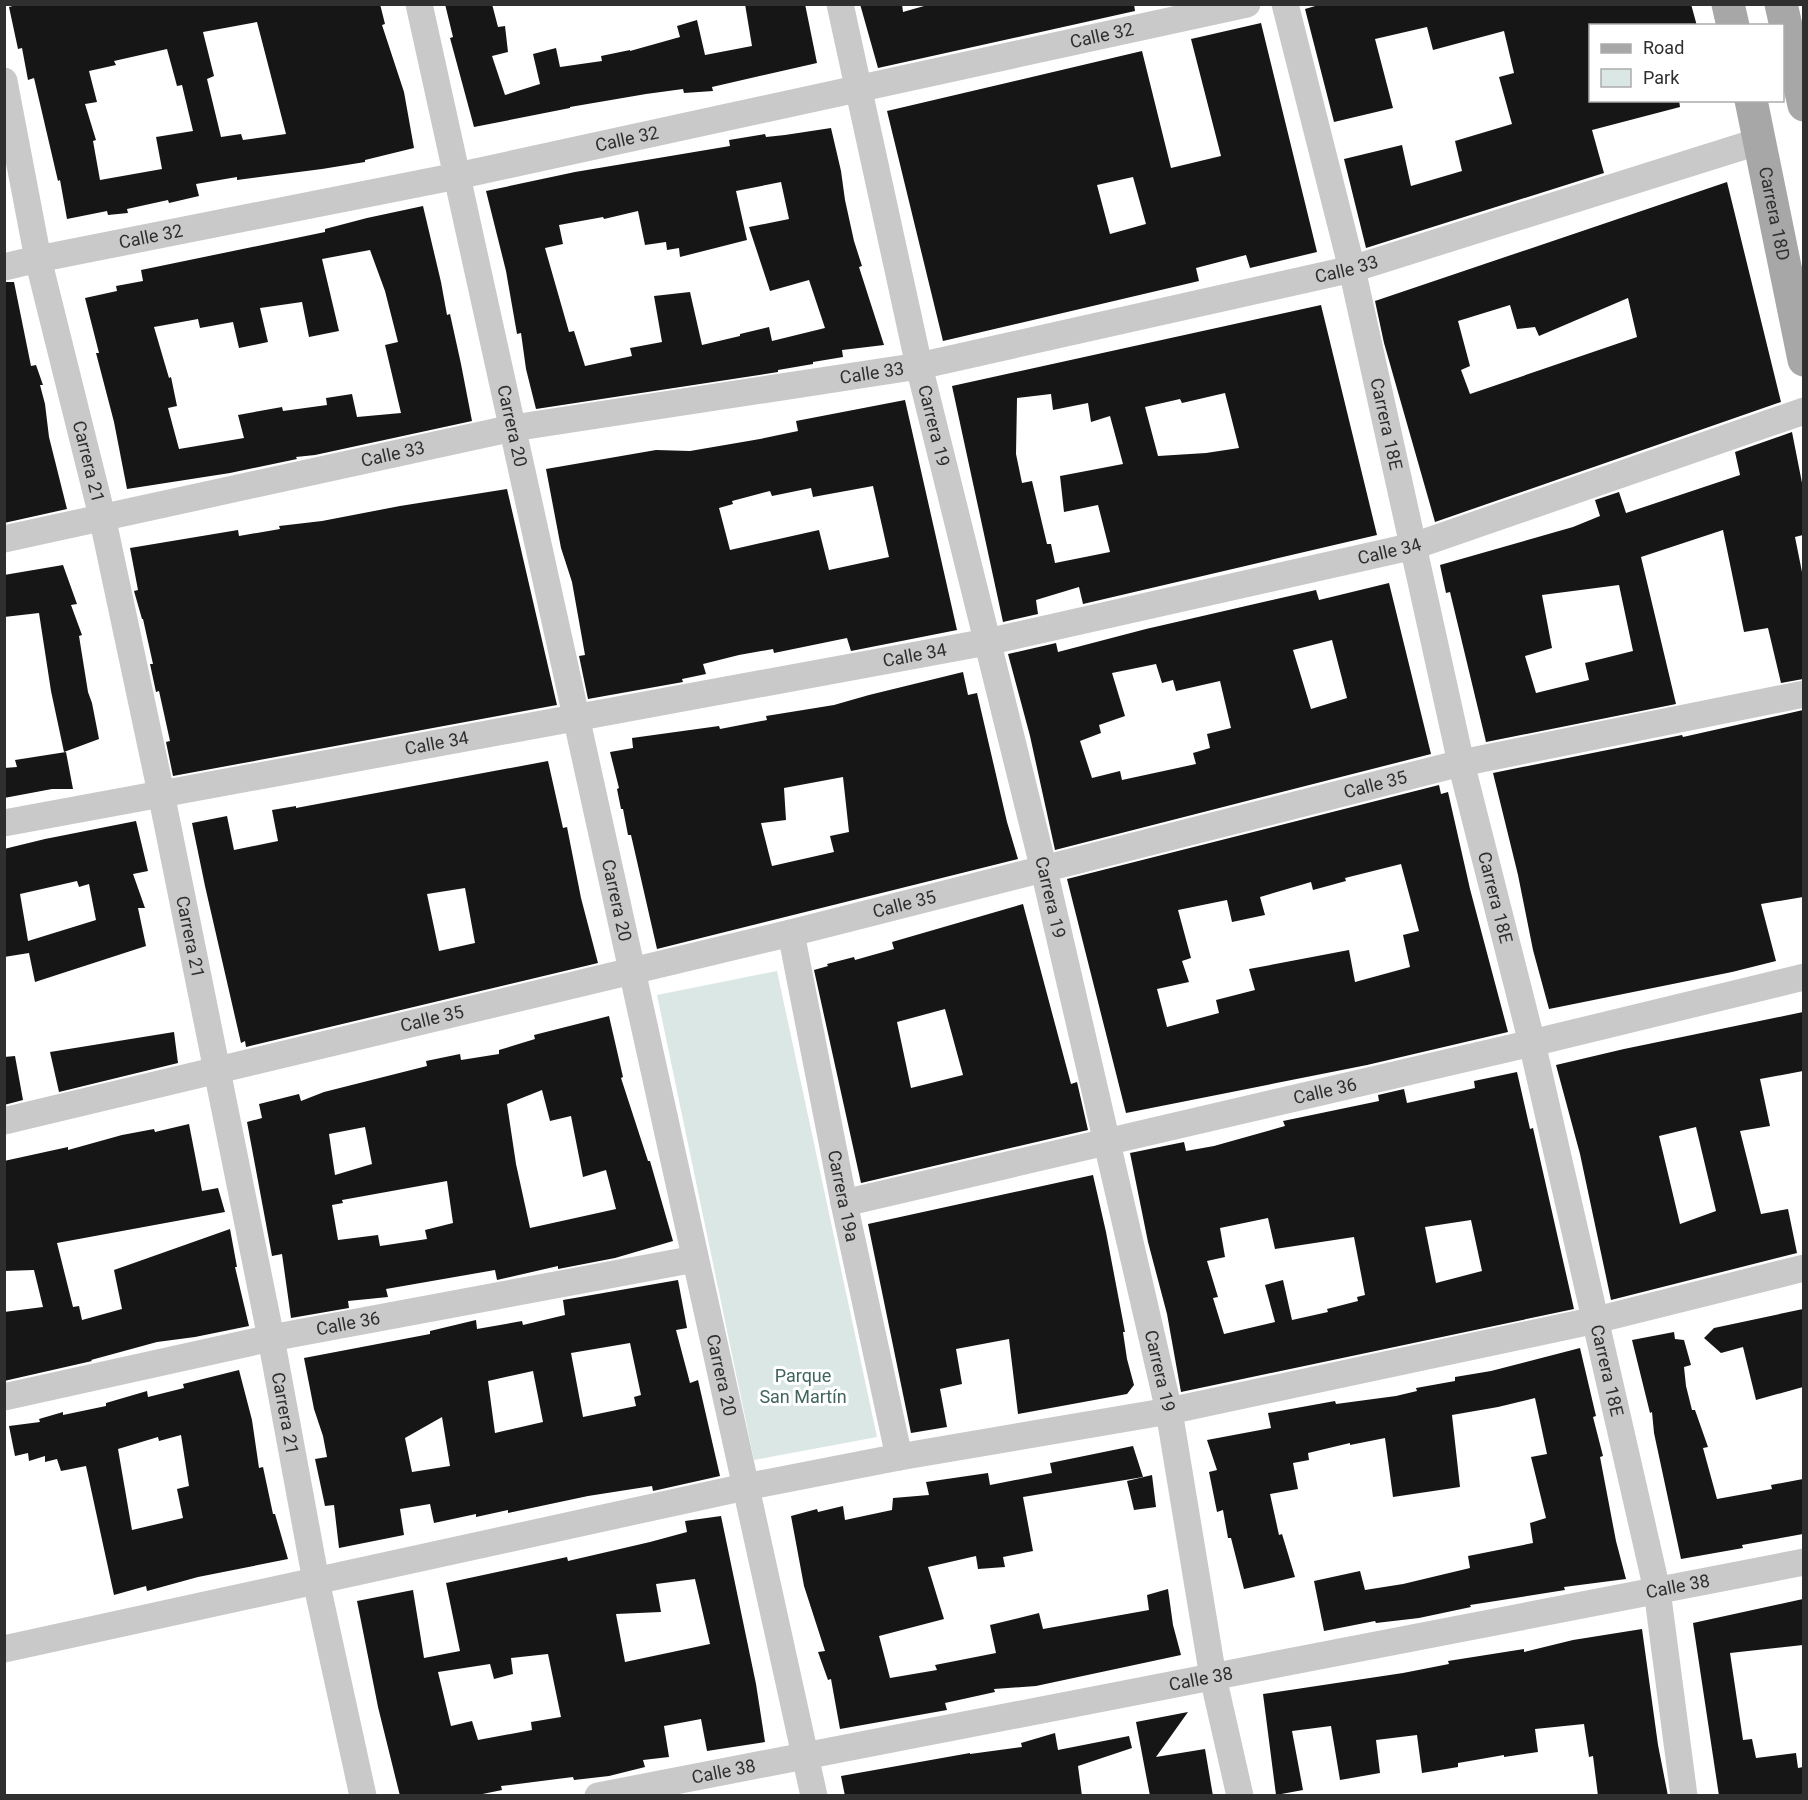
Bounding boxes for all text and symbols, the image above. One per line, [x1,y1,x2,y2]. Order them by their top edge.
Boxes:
street label: Calle 32 [1068,18,1135,52]
legend [1589,24,1784,102]
text: Road [1643,37,1684,58]
text: Park [1643,67,1680,88]
street label: Calle 32 [593,121,661,156]
street label: Carrera 18D [1755,165,1794,262]
street label: Calle 32 [117,220,184,253]
street label: Calle 33 [1313,250,1381,287]
street label: Calle 33 [838,357,905,388]
street label: Carrera 18E [1366,376,1407,472]
street label: Carrera 20 [493,383,532,469]
street label: Carrera 19 [914,383,955,469]
street label: Carrera 21 [69,418,109,504]
street label: Calle 33 [359,437,427,471]
street label: Calle 34 [1356,533,1424,568]
street label: Calle 34 [881,639,948,671]
street label: Calle 34 [403,727,470,759]
street label: Calle 35 [1341,766,1409,802]
street label: Carrera 18E [1474,849,1517,945]
street label: Carrera 19 [1031,854,1070,940]
street label: Carrera 20 [598,857,636,943]
street label: Calle 35 [870,886,938,922]
street label: Carrera 21 [172,894,209,980]
street label: Calle 35 [398,1001,466,1036]
street label: Calle 36 [1291,1073,1359,1108]
street label: Carrera 19a [824,1148,863,1244]
street label: Calle 36 [314,1307,382,1339]
street label: Carrera 18E [1587,1322,1628,1418]
street label: Carrera 19 [1141,1328,1180,1414]
street label: Carrera 20 [702,1332,741,1418]
park label: Parque San Martín [759,1365,847,1407]
street label: Carrera 21 [268,1370,303,1456]
street label: Calle 38 [1644,1570,1711,1602]
street label: Calle 38 [1167,1662,1234,1695]
street label: Calle 38 [690,1755,757,1788]

